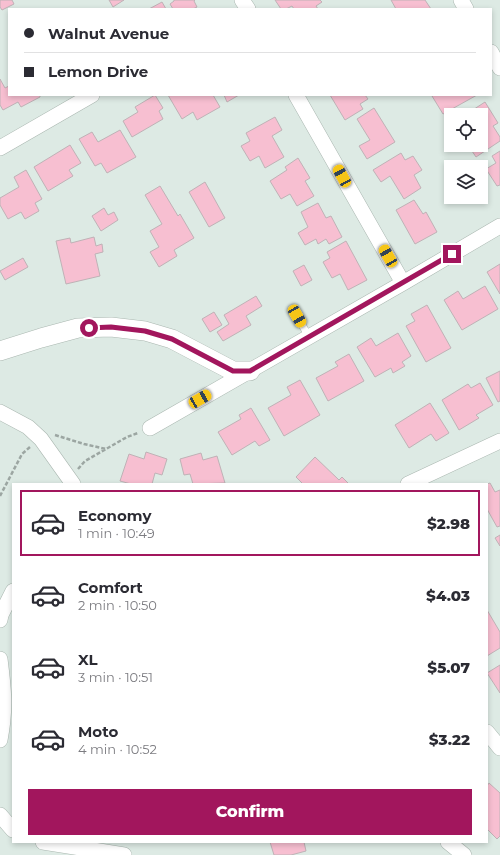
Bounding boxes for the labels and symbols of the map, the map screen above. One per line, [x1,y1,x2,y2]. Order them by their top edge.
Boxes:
car [331,163,353,189]
car [377,243,399,269]
route end [443,245,461,263]
car [286,303,308,329]
route start [80,319,98,337]
car [187,388,213,410]

